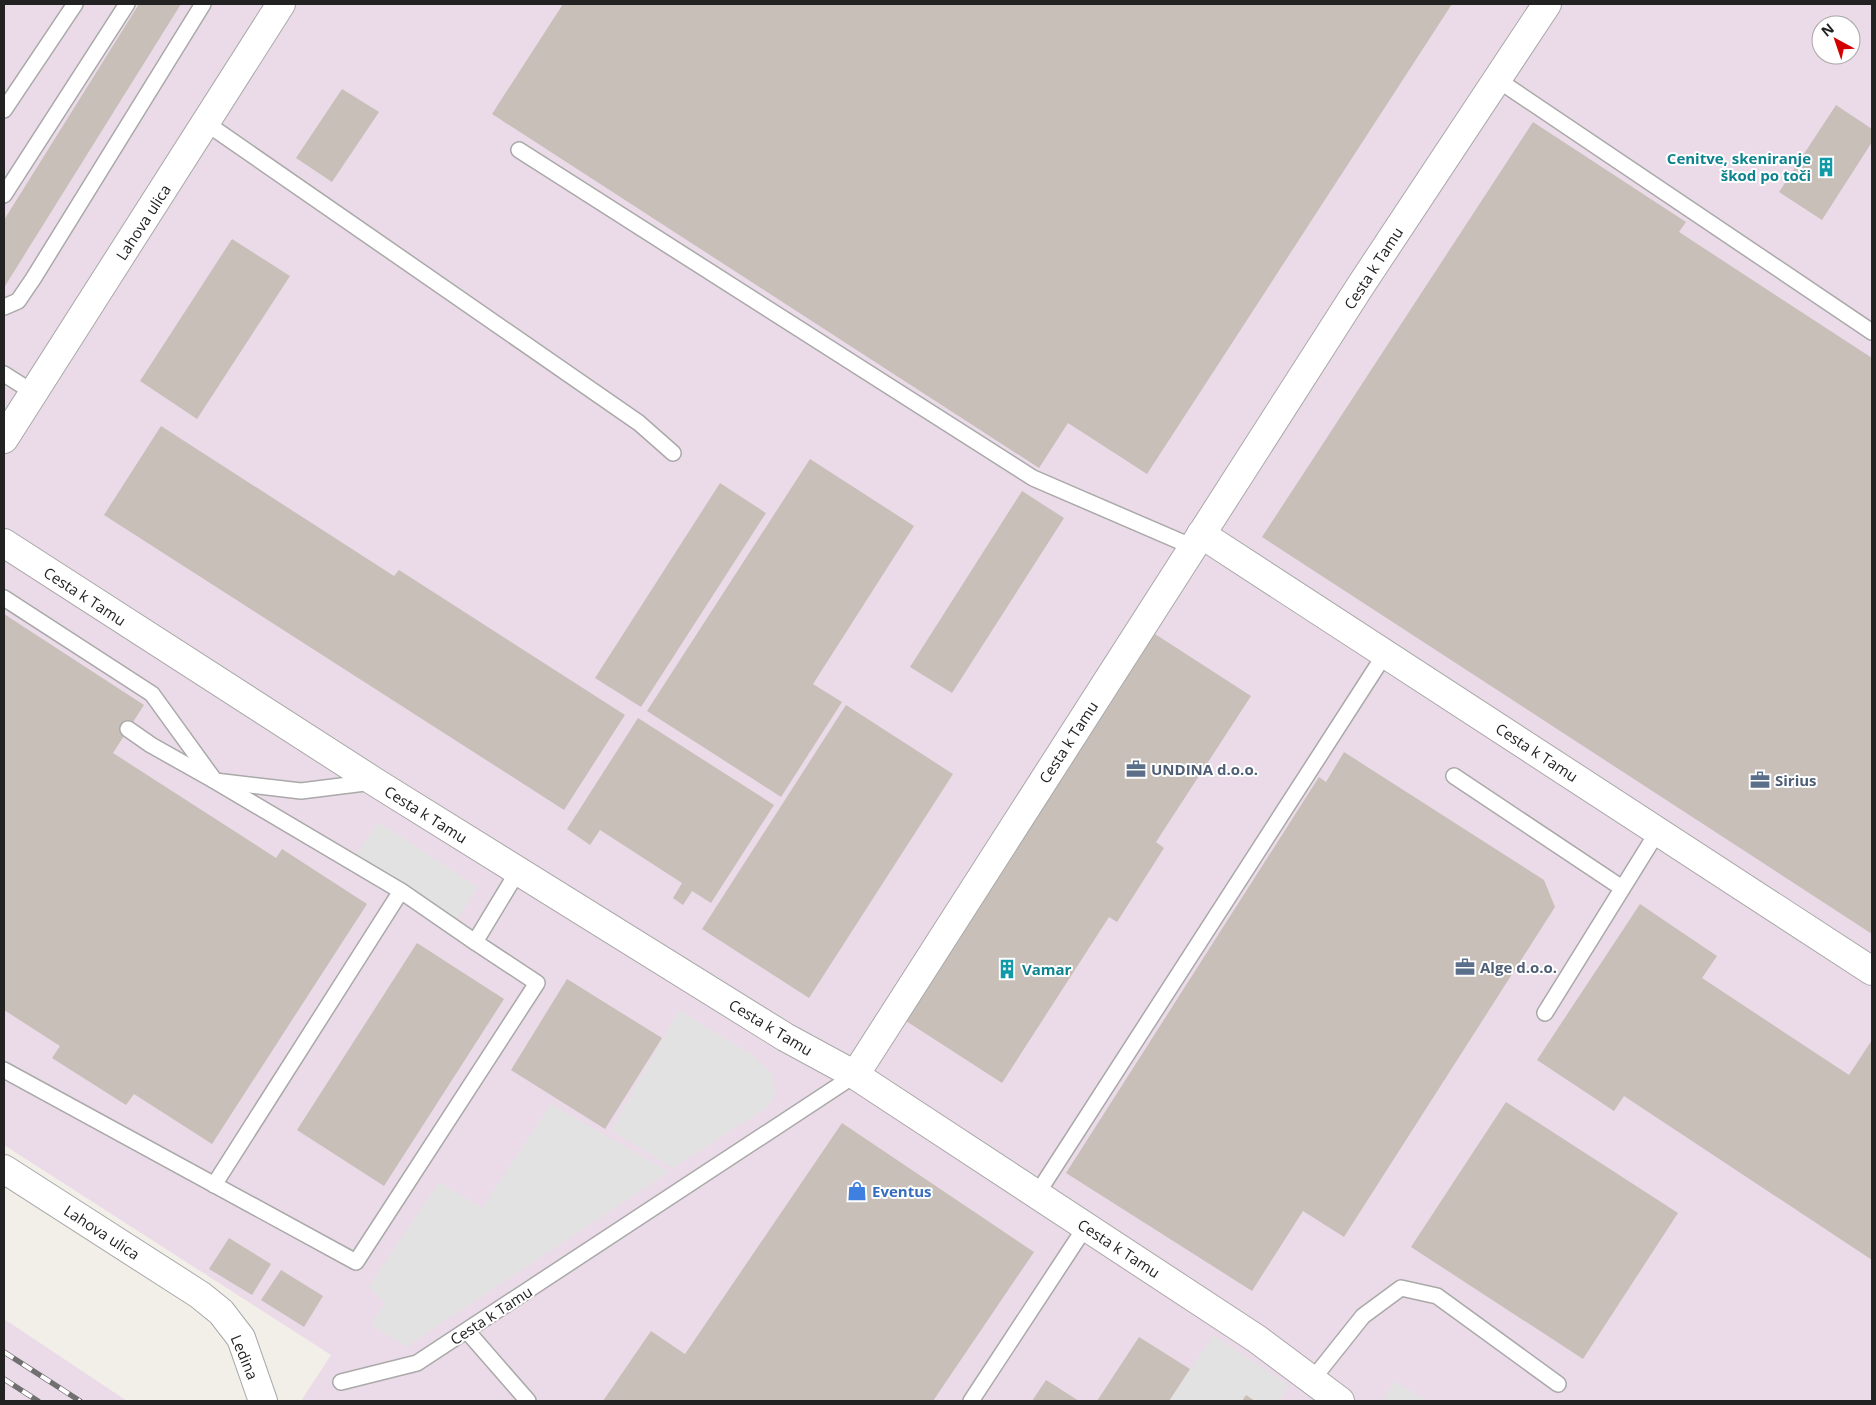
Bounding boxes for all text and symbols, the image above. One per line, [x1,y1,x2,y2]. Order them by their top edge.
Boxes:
north arrow [1811,15,1861,65]
text: N [1817,19,1838,41]
place label: Cenitve, skeniranje škod po toči [1667,148,1811,185]
building icon: Cenitve, skeniranje škod po toči [1815,156,1837,178]
street label: Lahova ulica [111,180,175,264]
street label: Cesta k Tamu [1339,223,1407,313]
street label: Cesta k Tamu [40,562,130,630]
street label: Cesta k Tamu [1034,697,1102,787]
street label: Cesta k Tamu [1492,718,1582,786]
office icon: UNDINA d.o.o. [1125,758,1147,780]
place label: UNDINA d.o.o. [1151,759,1258,779]
office icon: Sirius [1749,769,1771,791]
place label: Sirius [1775,770,1817,790]
street label: Cesta k Tamu [381,781,471,847]
office icon: Alge d.o.o. [1454,956,1476,978]
place label: Alge d.o.o. [1480,957,1557,977]
building icon: Vamar [996,958,1018,980]
place label: Vamar [1022,959,1072,979]
street label: Cesta k Tamu [726,994,816,1060]
shop icon: Eventus [846,1180,868,1202]
place label: Eventus [872,1181,931,1201]
street label: Lahova ulica [60,1200,144,1264]
street label: Cesta k Tamu [1074,1214,1164,1282]
street label: Cesta k Tamu [446,1281,536,1349]
street label: Ledina [227,1332,263,1382]

